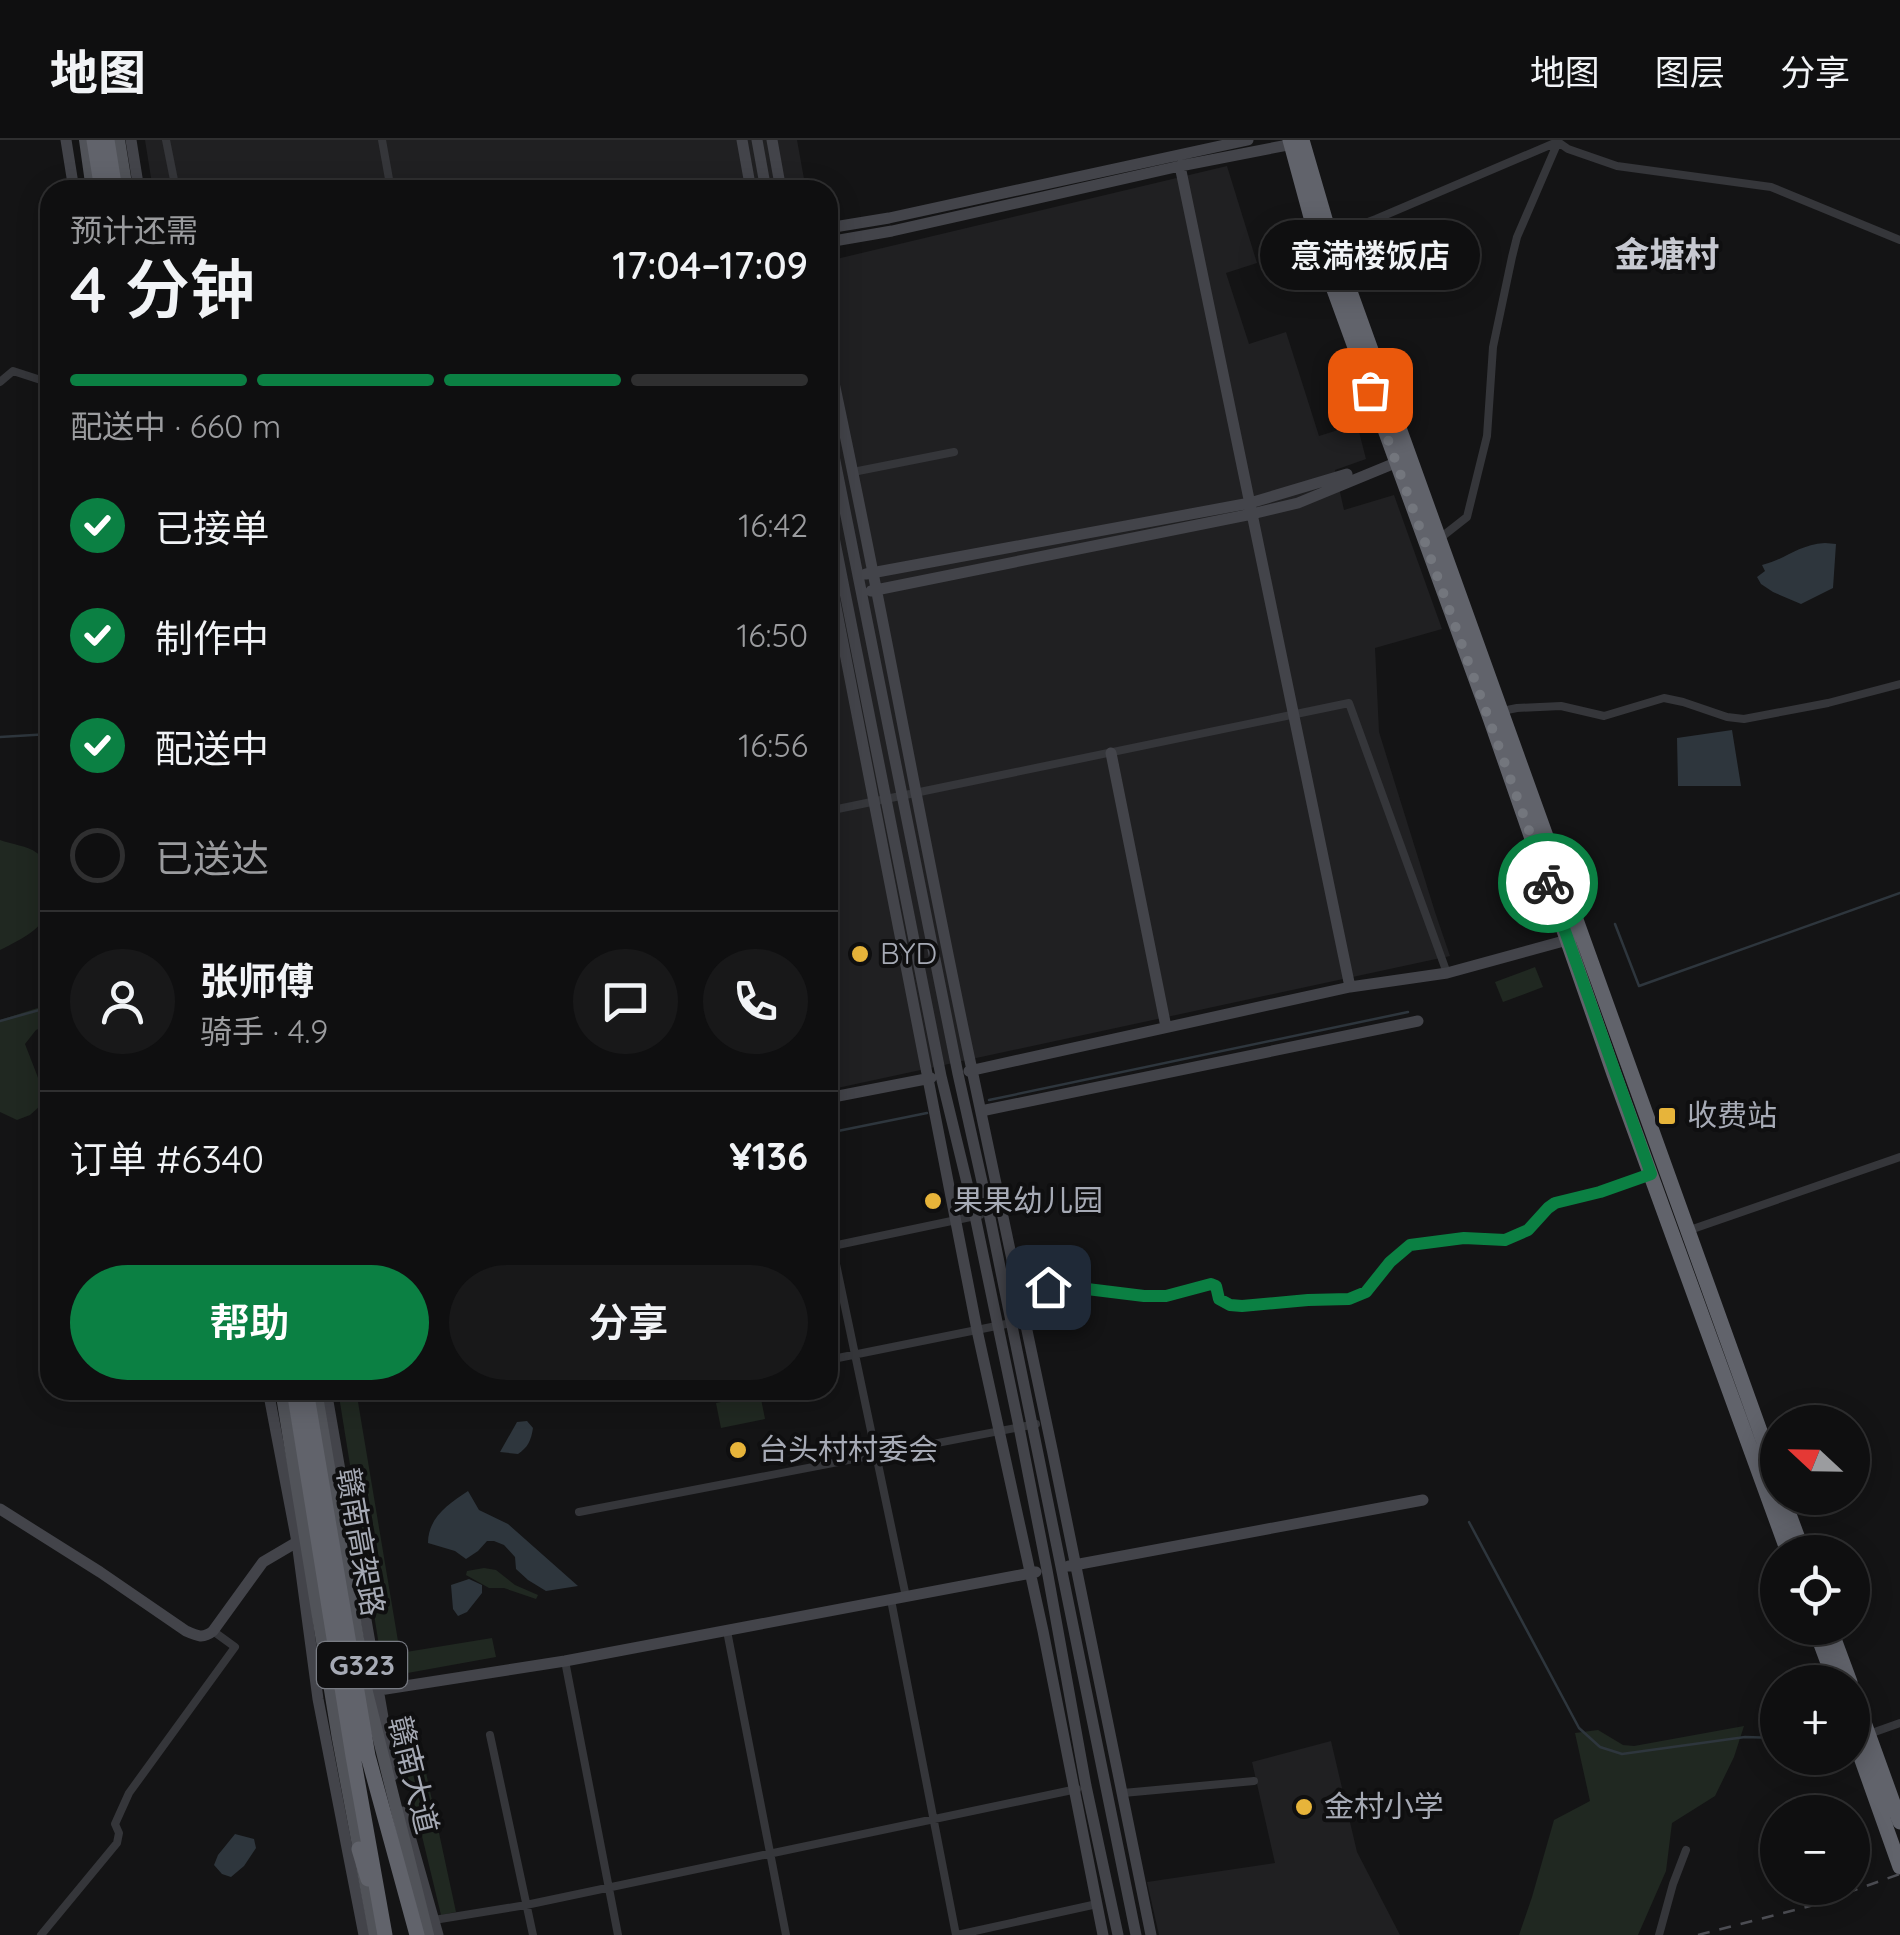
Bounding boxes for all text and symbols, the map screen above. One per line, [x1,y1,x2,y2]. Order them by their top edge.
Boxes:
text: 地图 [50,42,146,102]
text: 地图 [1530,50,1600,94]
text: 图层 [1655,50,1725,94]
text: 分享 [1780,50,1850,94]
text: 预计还需 [70,210,198,250]
callout: 意満楼饭店 [1260,220,1480,290]
district label: 金塘村 [1614,232,1720,276]
text: 意満楼饭店 [1290,235,1450,275]
text: 17:04–17:09 [612,241,808,289]
text: 4 分钟 [70,248,255,329]
pin [1328,348,1413,433]
icon: bag [1343,363,1398,418]
text: 配送中 · 660 m [70,406,281,446]
icon: check [70,498,125,553]
text: 已接单 [155,504,269,552]
text: 16:42 [738,505,808,545]
icon: check [70,608,125,663]
text: 制作中 [155,614,269,662]
text: 16:50 [736,615,808,655]
icon: check [70,718,125,773]
text: 配送中 [155,724,269,772]
text: 16:56 [738,725,808,765]
courier [1498,833,1598,933]
text: 已送达 [155,834,269,882]
icon: bike [1521,856,1576,911]
place label: BYD [880,934,937,972]
marker: BYD [849,943,871,965]
button: person [70,949,175,1054]
button: chat [573,949,678,1054]
button: phone [703,949,808,1054]
text: 张师傅 [200,957,314,1005]
text: 骑手 · 4.9 [200,1011,328,1051]
place label: 收费站 [1687,1096,1777,1134]
marker: 收费站 [1656,1105,1678,1127]
text: ¥136 [729,1132,808,1180]
text: 订单 #6340 [70,1135,264,1183]
place label: 果果幼儿园 [953,1181,1103,1219]
marker: 果果幼儿园 [922,1190,944,1212]
pin [1006,1245,1091,1330]
icon: home [1021,1260,1076,1315]
button: 帮助 [70,1265,429,1380]
button: 分享 [449,1265,808,1380]
north arrow [1760,1405,1870,1515]
map controls [1760,1405,1870,1905]
place label: 台头村村委会 [758,1430,938,1468]
marker: 台头村村委会 [727,1439,749,1461]
street label: 赣南高架路 [329,1465,393,1619]
button: locate [1760,1535,1870,1645]
road number: G323 [317,1642,407,1688]
button: + [1760,1665,1870,1775]
street label: 赣南大道 [381,1712,447,1838]
place label: 金村小学 [1324,1787,1444,1825]
button: − [1760,1795,1870,1905]
marker: 金村小学 [1293,1796,1315,1818]

